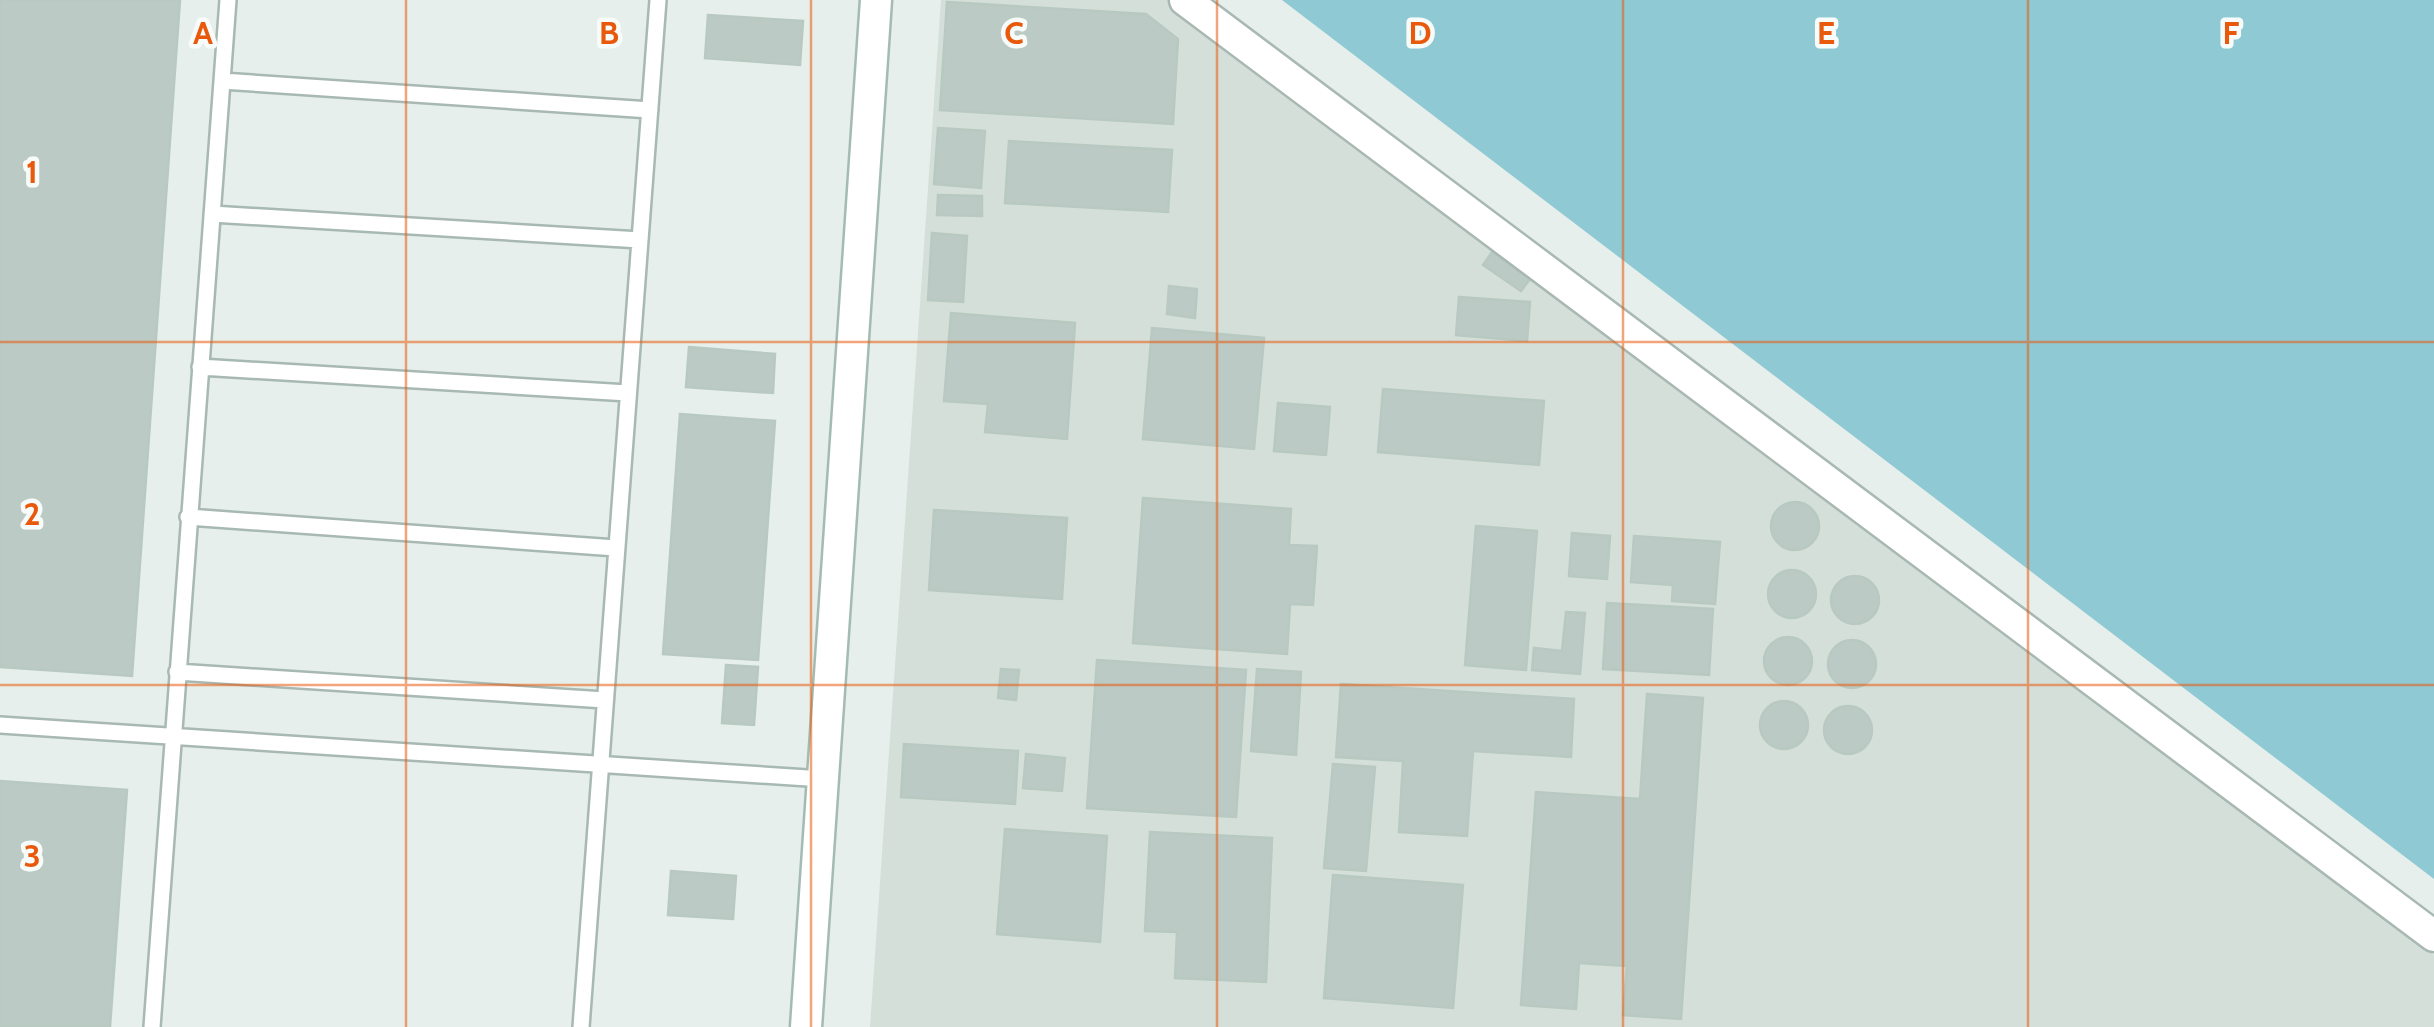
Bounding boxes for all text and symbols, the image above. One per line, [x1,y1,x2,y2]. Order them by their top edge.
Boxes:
text: A [193,13,213,52]
text: B [599,13,619,52]
text: C [1004,13,1024,52]
text: D [1408,13,1432,52]
text: E [1817,13,1835,52]
text: F [2223,13,2240,52]
text: 1 [26,152,38,191]
text: 2 [24,494,40,533]
text: 3 [23,836,41,875]

